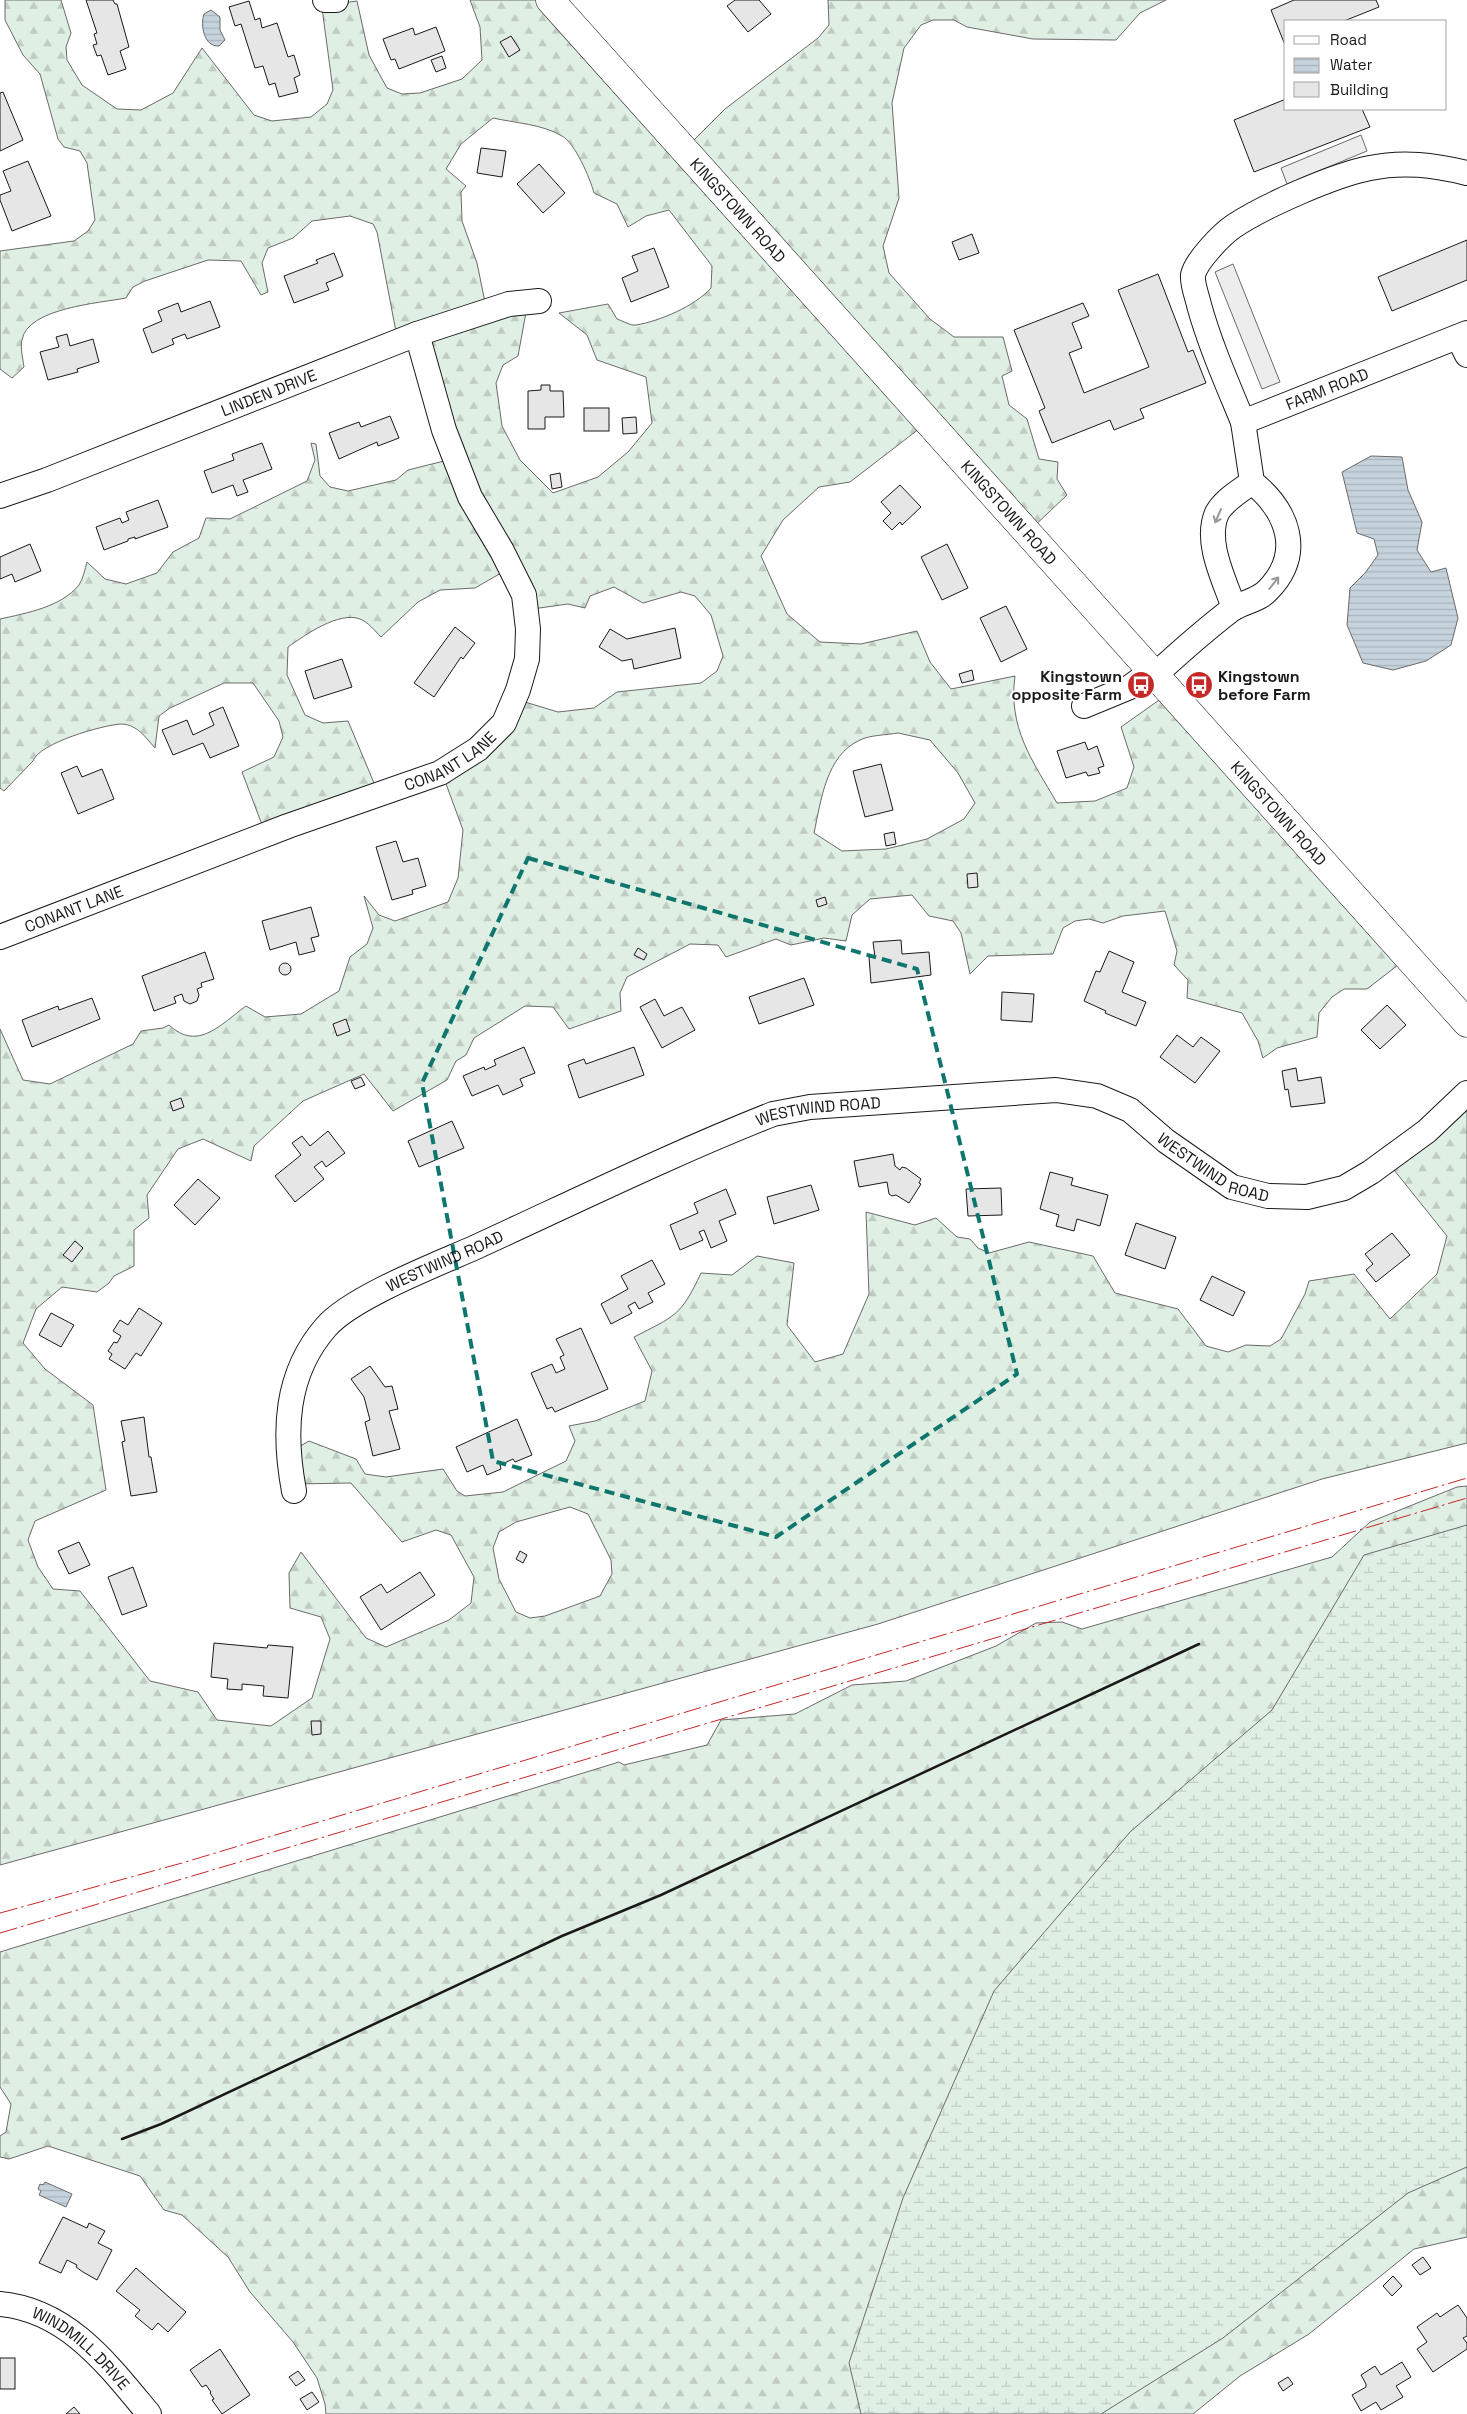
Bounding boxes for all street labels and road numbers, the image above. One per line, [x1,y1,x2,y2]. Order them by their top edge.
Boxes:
street label: KINGSTOWN ROAD [686,153,791,267]
street label: FARM ROAD [1282,363,1371,415]
street label: LINDEN DRIVE [218,364,320,421]
street label: KINGSTOWN ROAD [957,455,1062,569]
street label: CONANT LANE [401,726,501,795]
street label: KINGSTOWN ROAD [1226,756,1331,870]
street label: CONANT LANE [21,880,126,937]
street label: WESTWIND ROAD [752,1092,881,1130]
street label: WESTWIND ROAD [1153,1128,1271,1206]
street label: WESTWIND ROAD [382,1225,507,1296]
street label: WINDMILL DRIVE [29,2302,135,2394]

